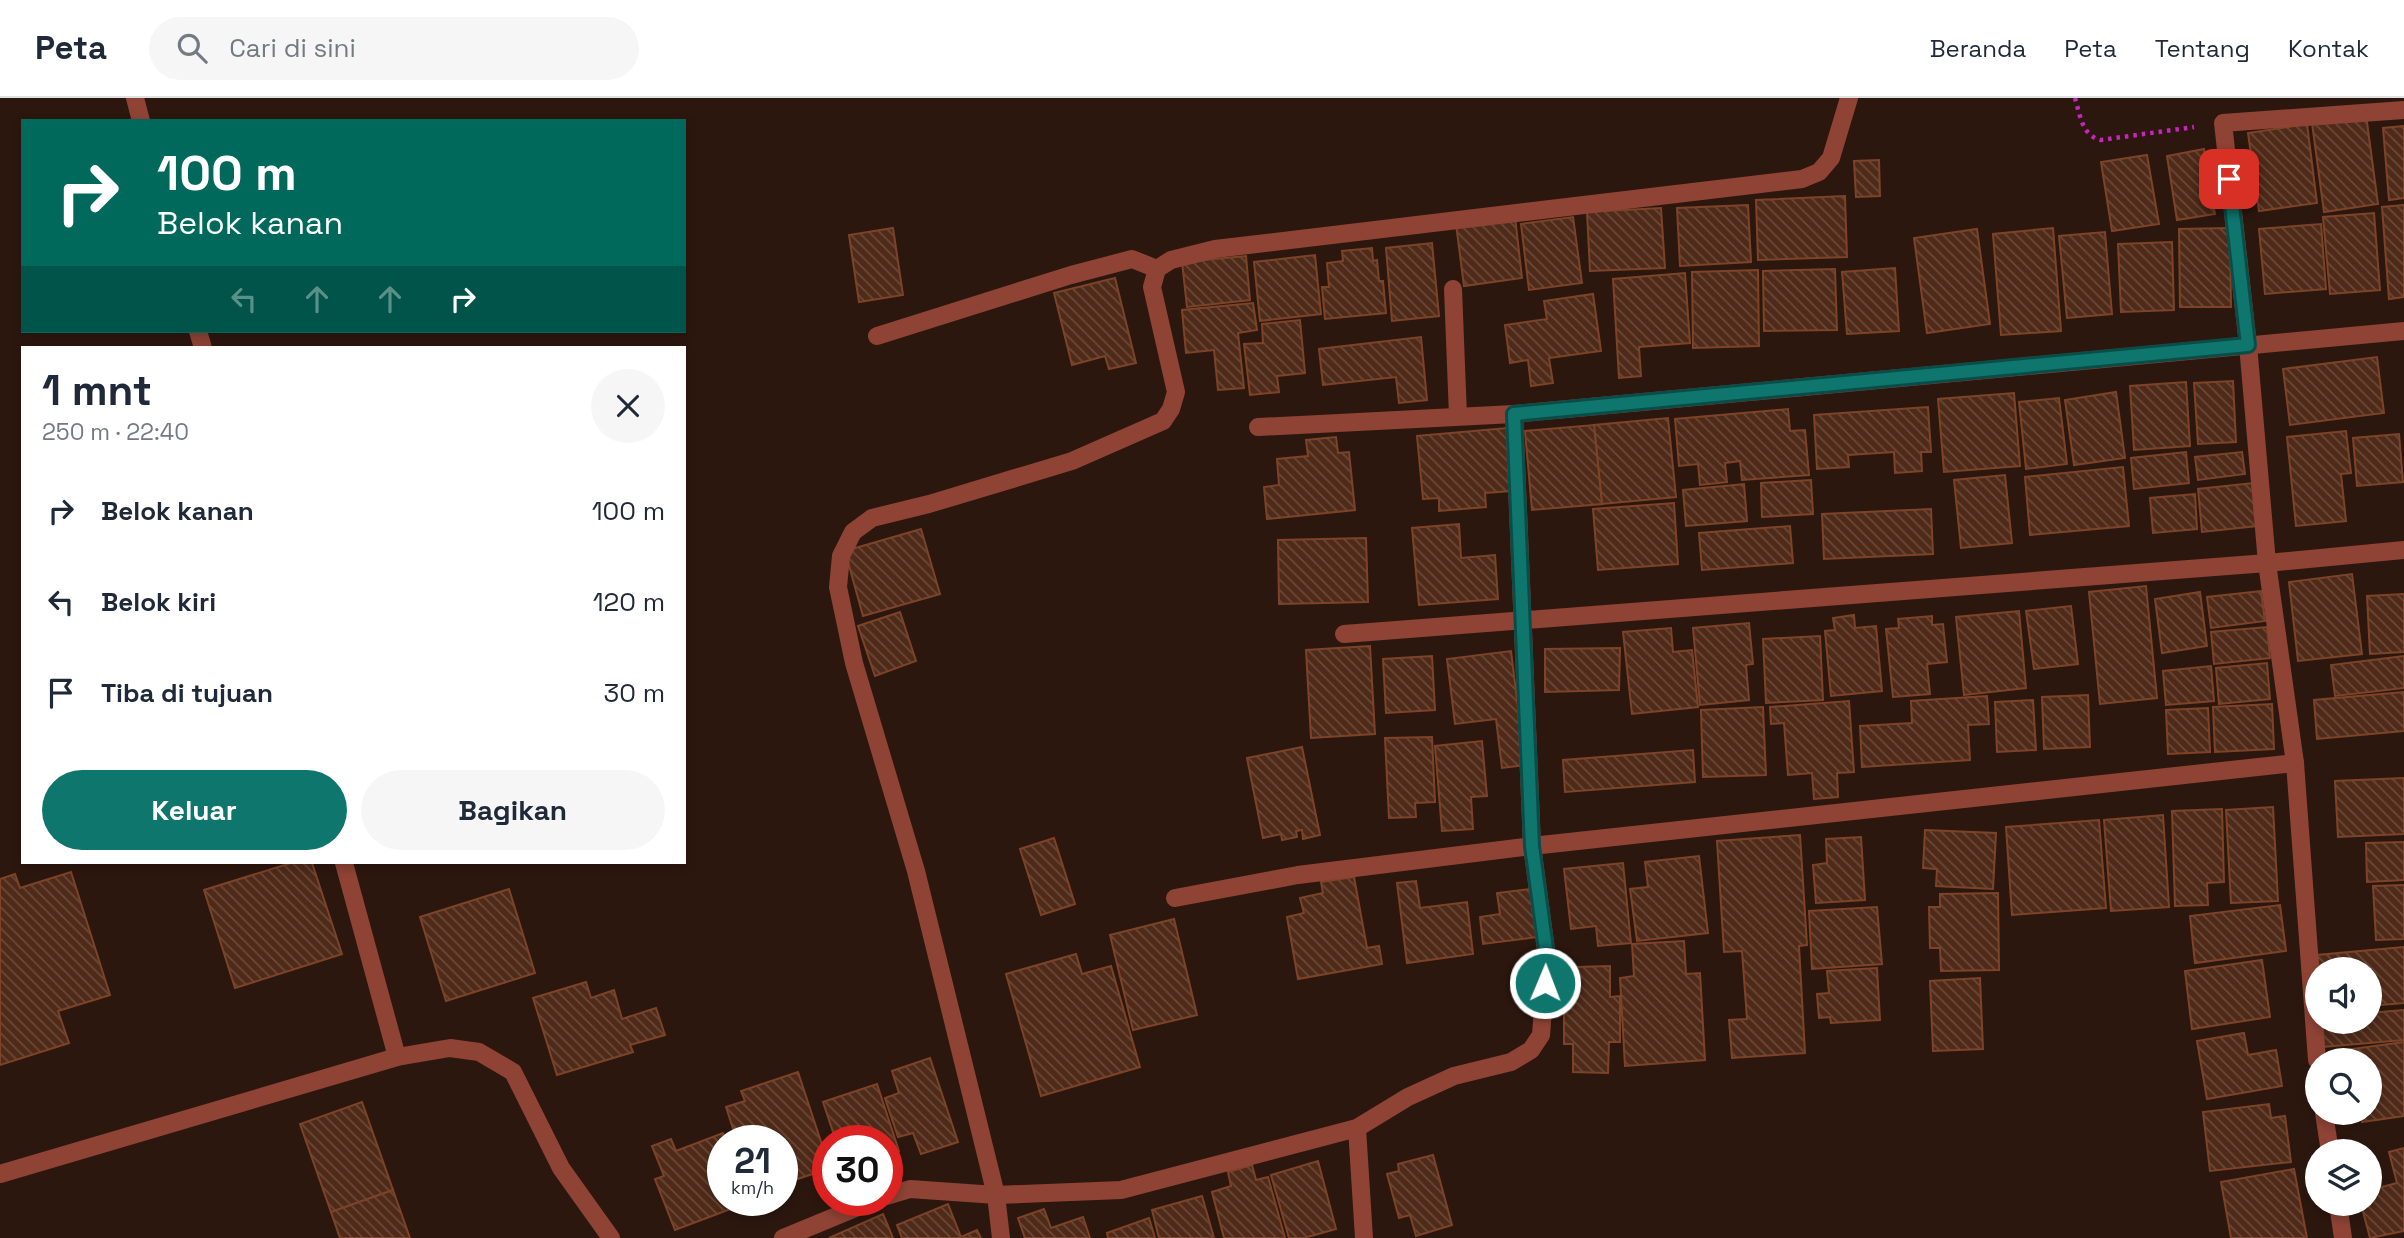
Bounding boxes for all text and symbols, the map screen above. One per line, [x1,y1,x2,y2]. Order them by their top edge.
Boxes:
search box [149,17,639,80]
text: Peta [35,27,107,69]
icon: search [173,29,211,67]
text: Cari di sini [229,31,356,65]
text: Beranda [1930,33,2026,64]
text: Peta [2064,33,2117,64]
text: Tentang [2155,33,2250,64]
text: Kontak [2288,33,2369,64]
text: 100 m [157,142,297,204]
icon: right [42,147,133,238]
pin [2199,149,2259,209]
icon: arrive [2210,160,2248,198]
text: Belok kanan [157,203,343,243]
icon: left [225,280,263,318]
icon: ahead [298,280,336,318]
icon: ahead [371,280,409,318]
icon: right [444,280,482,318]
text: 1 mnt [42,364,152,417]
button: close [591,369,665,443]
text: 250 m · 22:40 [42,417,189,447]
icon: right [42,492,80,530]
text: Belok kanan [101,494,254,528]
text: 100 m [592,494,665,528]
icon: left [42,583,80,621]
text: Belok kiri [101,585,216,619]
text: 120 m [593,585,665,619]
icon: arrive [42,674,80,712]
text: Tiba di tujuan [101,676,273,710]
text: 30 m [604,676,665,710]
button: Keluar [42,770,347,850]
button: Bagikan [361,770,665,850]
position arrow [1508,946,1582,1020]
map controls [2305,957,2382,1216]
button: sound [2305,957,2382,1034]
button: search [2305,1048,2382,1125]
speed limit sign: 30 [812,1125,903,1216]
text: 21 [734,1139,771,1183]
button: layers [2305,1139,2382,1216]
text: km/h [731,1176,774,1199]

